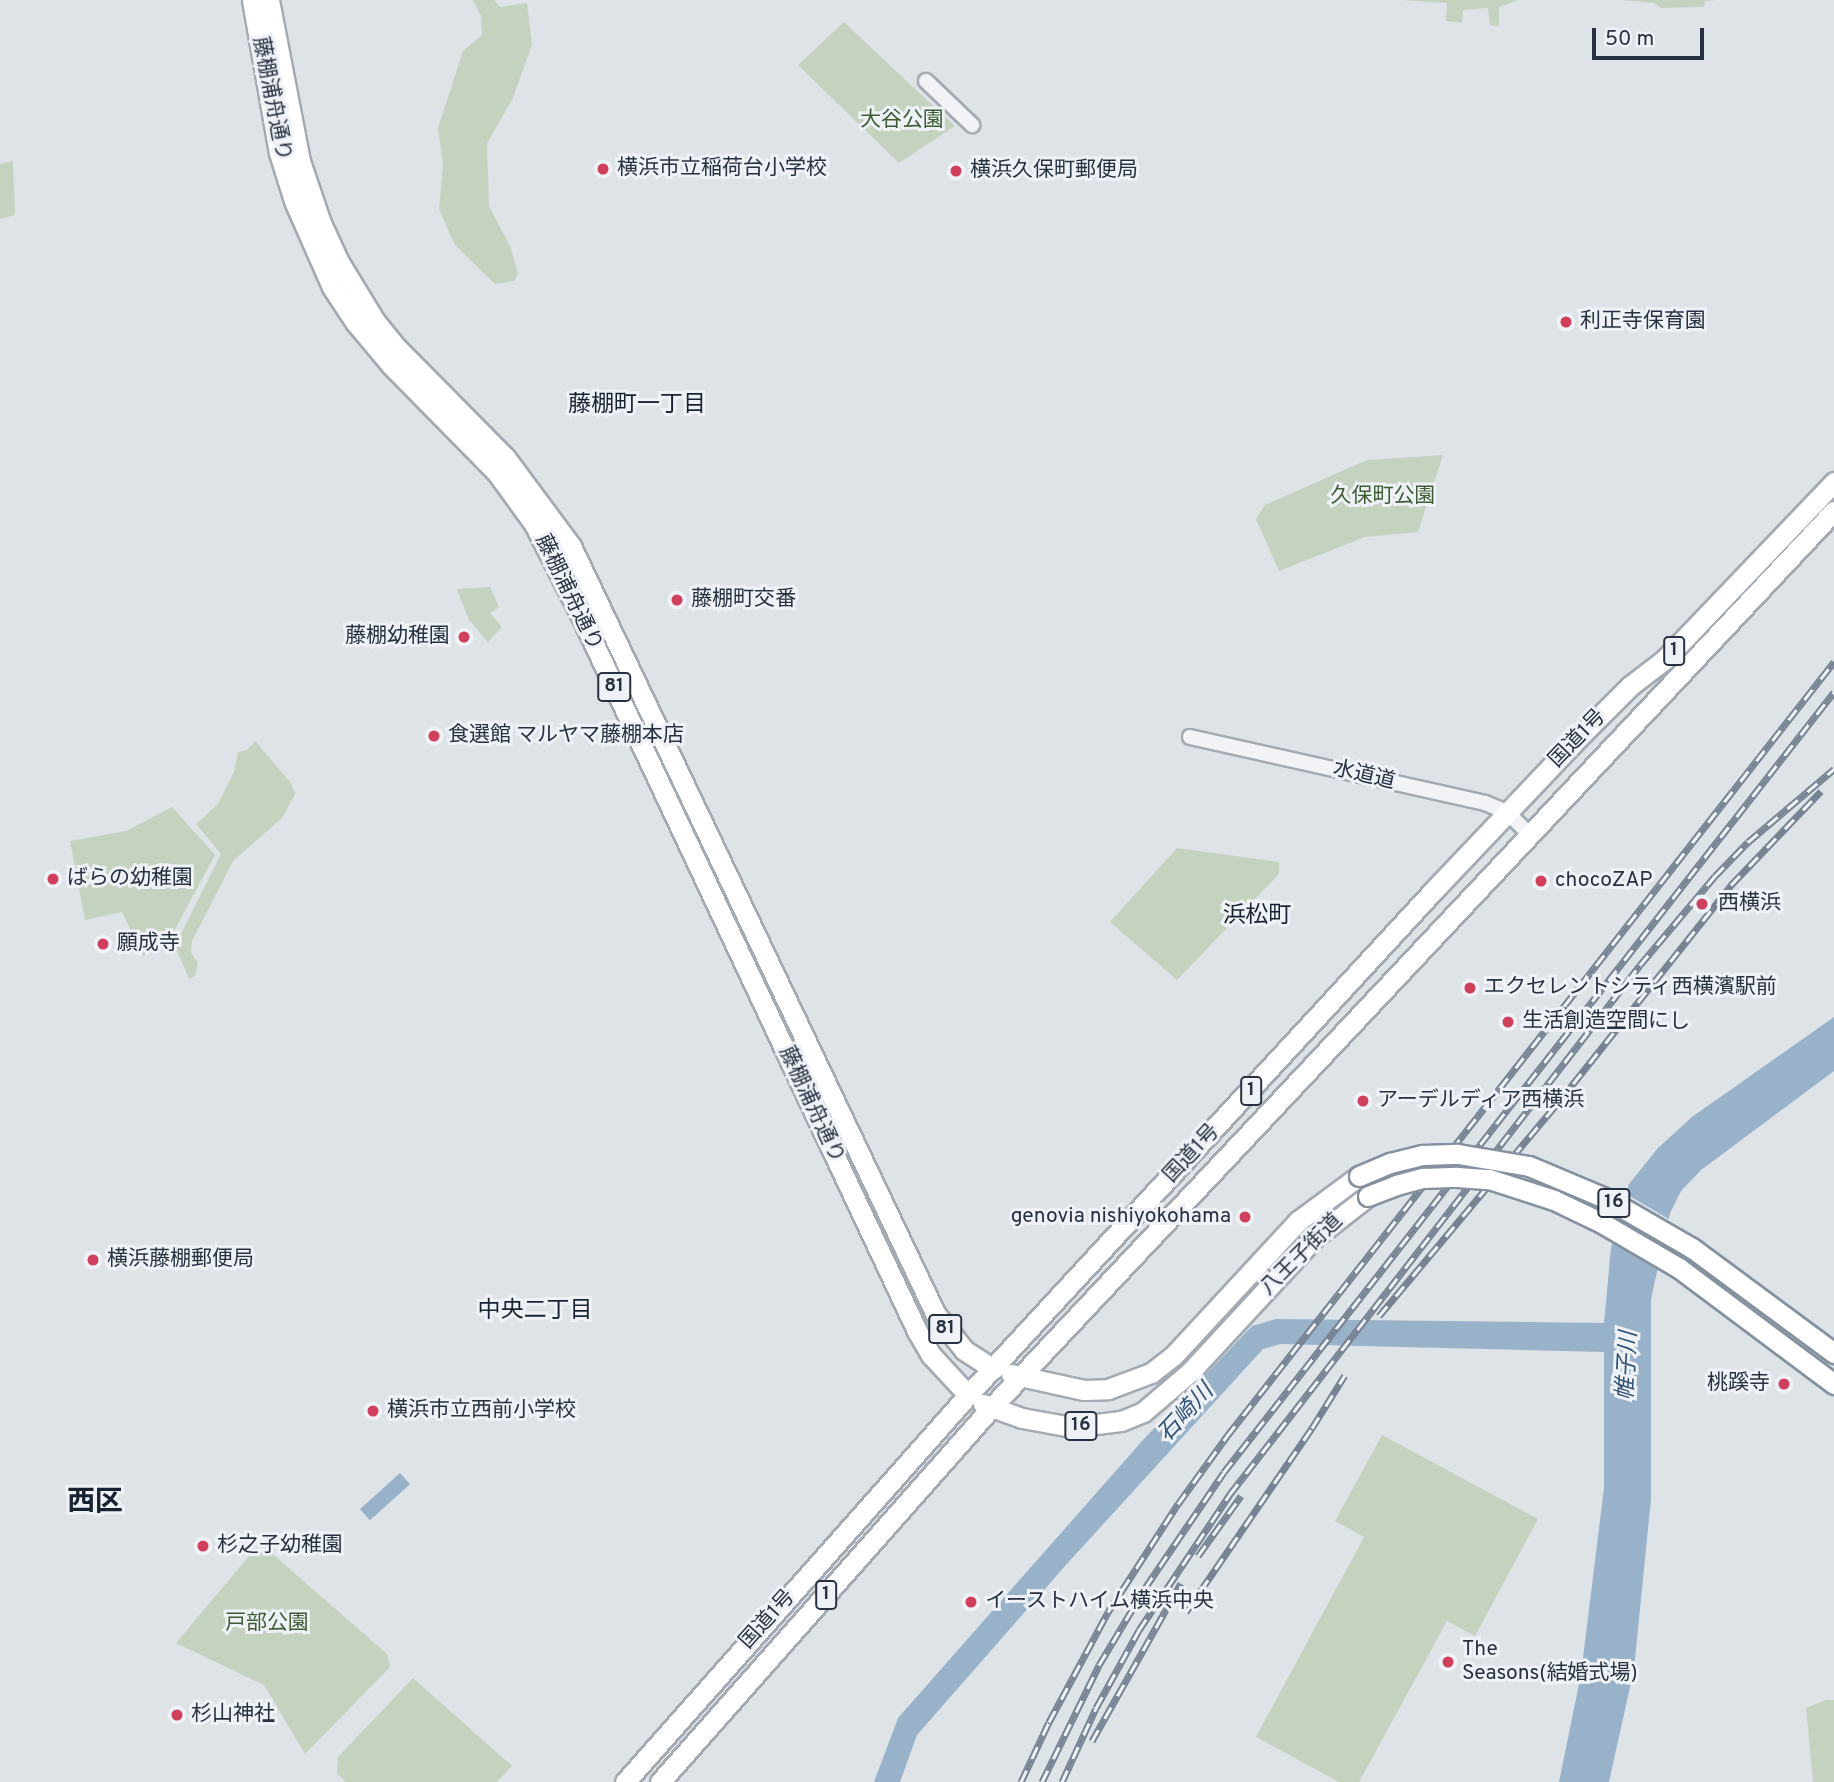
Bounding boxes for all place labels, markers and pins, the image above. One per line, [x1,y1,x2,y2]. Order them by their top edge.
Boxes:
place label: 横浜市立稲荷台小学校 [617,156,827,182]
place label: 横浜久保町郵便局 [970,158,1138,184]
marker: 横浜市立稲荷台小学校 [595,161,611,177]
marker: 横浜久保町郵便局 [948,163,964,179]
place label: 利正寺保育園 [1580,309,1706,335]
marker: 利正寺保育園 [1558,314,1574,330]
place label: 藤棚町交番 [691,587,796,613]
marker: 藤棚町交番 [669,592,685,608]
place label: 藤棚幼稚園 [345,624,450,650]
marker: 藤棚幼稚園 [456,629,472,645]
place label: 食選館 マルヤマ藤棚本店 [448,723,684,749]
marker: 食選館 マルヤマ藤棚本店 [426,728,442,744]
place label: ばらの幼稚園 [67,866,193,892]
place label: chocoZAP [1555,868,1652,894]
marker: ばらの幼稚園 [45,871,61,887]
marker: chocoZAP [1533,873,1549,889]
place label: 西横浜 [1718,891,1781,917]
marker: 西横浜 [1692,894,1712,914]
place label: 願成寺 [117,931,180,957]
marker: 願成寺 [95,936,111,952]
place label: エクセレントシティ西横濱駅前 [1484,975,1778,1001]
marker: エクセレントシティ西横濱駅前 [1462,980,1478,996]
place label: 生活創造空間にし [1522,1009,1690,1035]
marker: 生活創造空間にし [1500,1014,1516,1030]
place label: アーデルディア西横浜 [1377,1088,1586,1114]
marker: アーデルディア西横浜 [1355,1093,1371,1109]
place label: genovia nishiyokohama [1011,1204,1231,1230]
marker: genovia nishiyokohama [1237,1209,1253,1225]
place label: 横浜藤棚郵便局 [107,1247,254,1273]
marker: 横浜藤棚郵便局 [85,1252,101,1268]
place label: 桃蹊寺 [1707,1371,1770,1397]
marker: 桃蹊寺 [1776,1376,1792,1392]
place label: 横浜市立西前小学校 [387,1398,576,1424]
marker: 横浜市立西前小学校 [365,1403,381,1419]
place label: 杉之子幼稚園 [217,1533,343,1559]
marker: 杉之子幼稚園 [195,1538,211,1554]
place label: イーストハイム横浜中央 [985,1589,1216,1615]
marker: イーストハイム横浜中央 [963,1594,979,1610]
place label: The Seasons(結婚式場) [1462,1637,1638,1687]
marker: The Seasons(結婚式場) [1440,1654,1456,1670]
place label: 杉山神社 [191,1702,275,1728]
marker: 杉山神社 [169,1707,185,1723]

